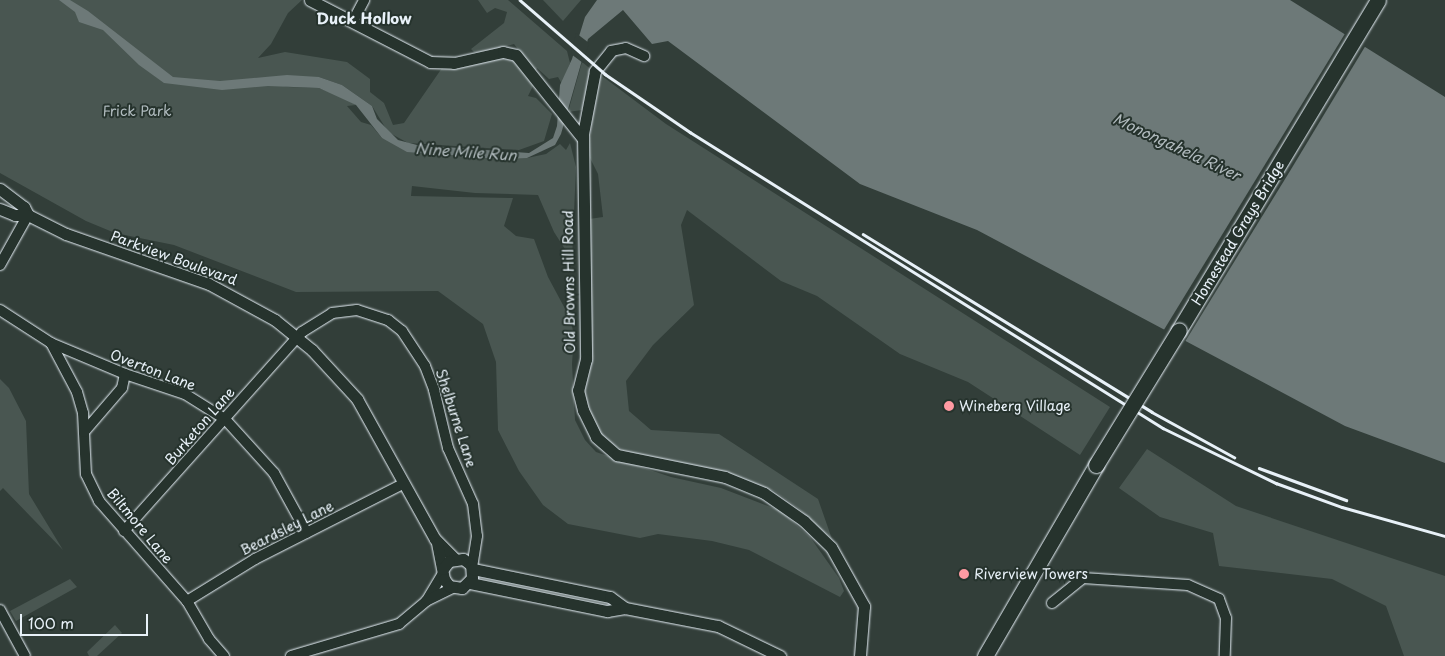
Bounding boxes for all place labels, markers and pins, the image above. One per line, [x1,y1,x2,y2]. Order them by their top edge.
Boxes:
place label: Wineberg Village [959,398,1072,414]
marker: Wineberg Village [943,400,955,412]
place label: Riverview Towers [974,566,1087,582]
marker: Riverview Towers [958,568,970,580]

